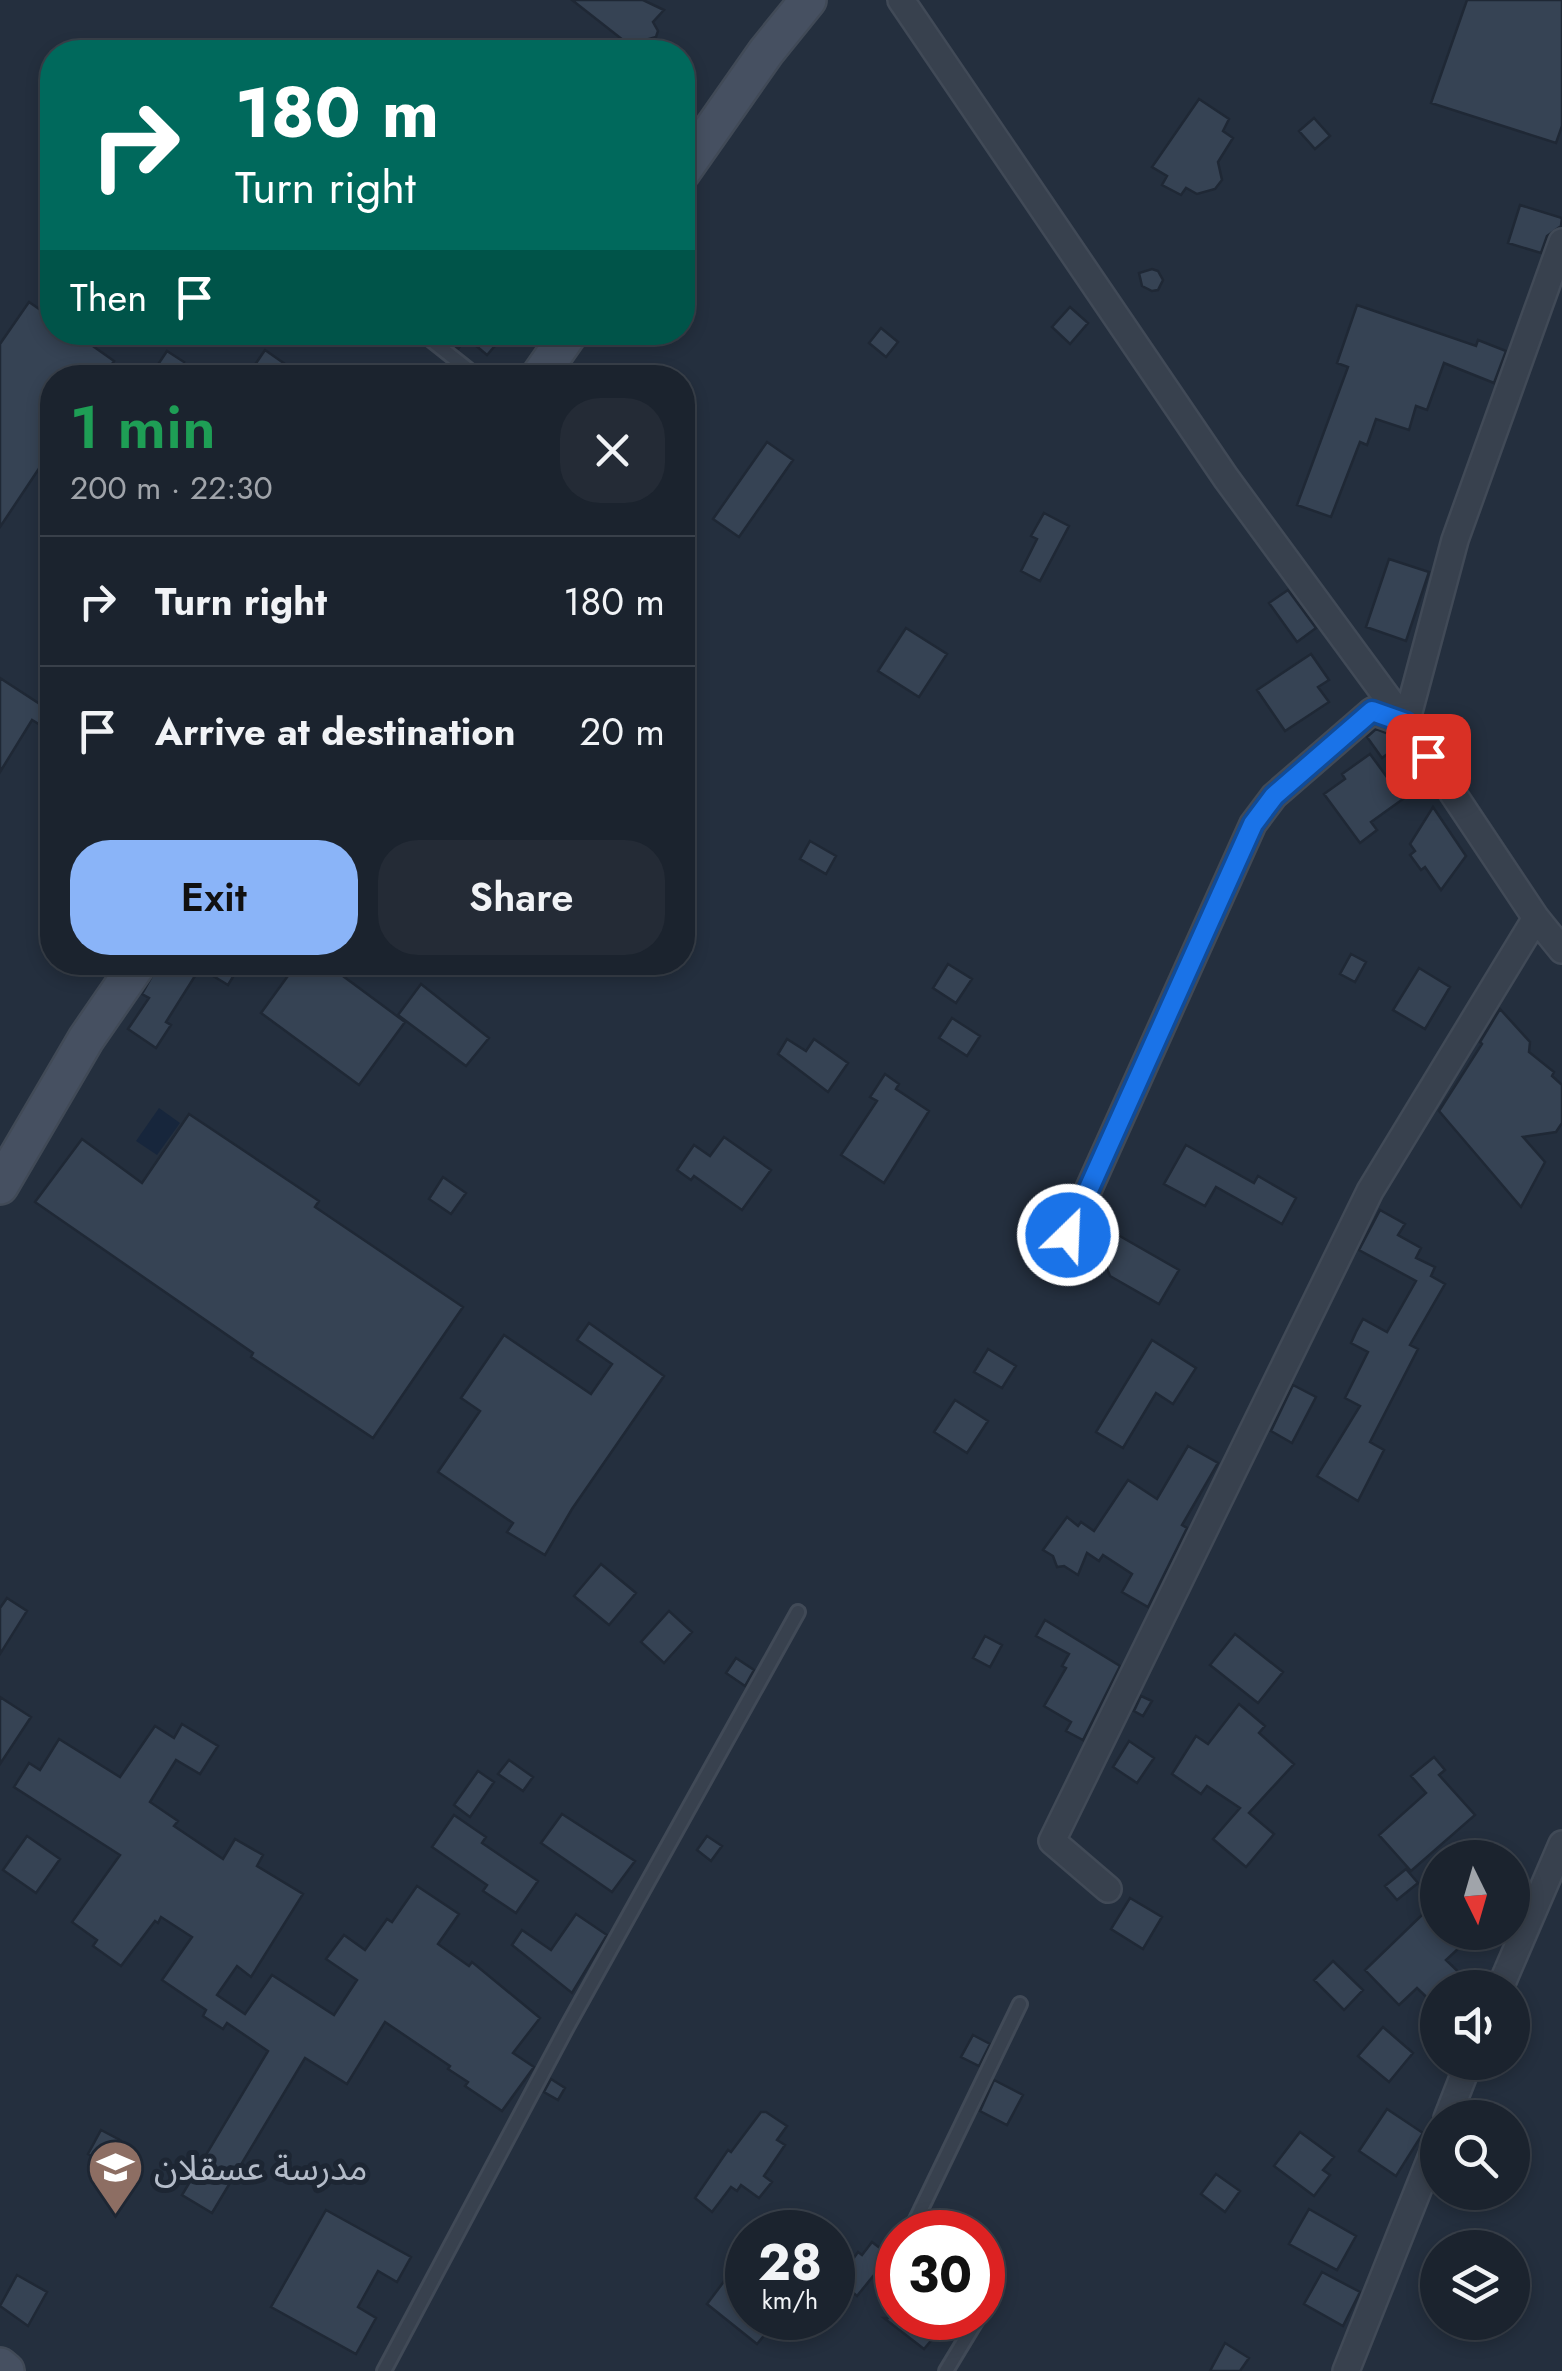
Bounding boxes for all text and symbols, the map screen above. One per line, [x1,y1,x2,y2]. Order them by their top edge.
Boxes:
text: 180 m [235,62,439,163]
icon: right [70,80,200,210]
text: Turn right [235,155,416,220]
text: Then [70,270,147,325]
icon: arrive [167,270,222,325]
text: 1 min [70,384,216,471]
button: close [560,398,665,503]
text: 200 m · 22:30 [70,465,273,511]
icon: right [70,574,125,629]
text: Turn right [155,574,327,629]
text: 180 m [563,574,665,629]
icon: arrive [70,704,125,759]
text: Arrive at destination [155,704,516,759]
text: 20 m [580,704,665,759]
pin [1386,714,1471,799]
icon: arrive [1401,729,1456,784]
button: Exit [70,840,358,955]
button: Share [378,840,665,955]
position arrow [1016,1183,1120,1287]
north arrow [1420,1840,1530,1950]
map controls [1420,1840,1530,2340]
button: sound [1420,1970,1530,2080]
button: search [1420,2100,1530,2210]
school or university icon: مدرسة عسقلان [85,2138,145,2217]
place label: مدرسة عسقلان [154,2143,367,2193]
speed limit sign: 30 [875,2210,1005,2340]
text: 28 [758,2226,822,2299]
button: layers [1420,2230,1530,2340]
text: km/h [762,2282,818,2318]

